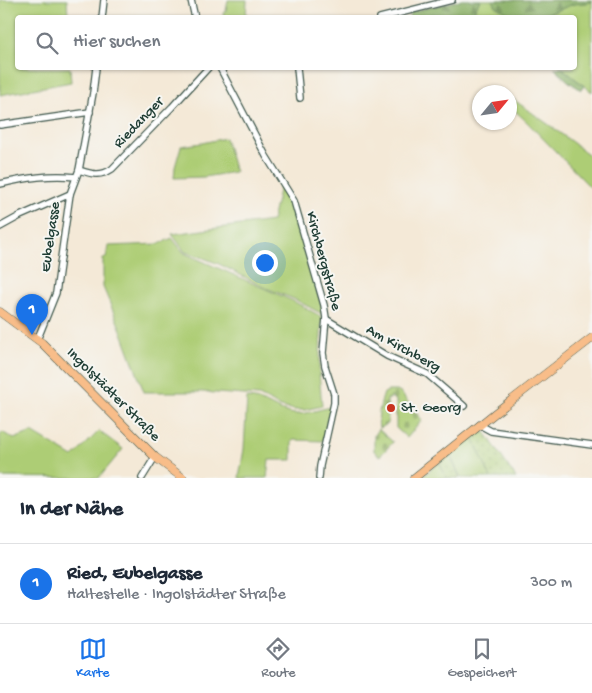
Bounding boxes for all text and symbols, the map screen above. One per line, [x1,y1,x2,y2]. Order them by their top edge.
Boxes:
search box [15,15,577,70]
icon: search [33,29,61,57]
text: Hier suchen [73,31,160,54]
north arrow [472,85,517,130]
street label: Riedanger [110,92,169,153]
street label: Eubelgasse [37,200,65,273]
street label: Kirchbergstraße [301,210,345,313]
your location [252,250,278,276]
pin: 1 [16,294,48,335]
street label: Am Kirchberg [363,321,443,377]
street label: Ingolstädter Straße [62,344,164,446]
place label: St. Georg [401,399,461,417]
marker: St. Georg [385,402,397,414]
text: In der Nähe [20,498,123,523]
text: Ried, Eubelgasse [67,563,202,586]
text: 1 [33,574,39,593]
text: 300 m [530,574,572,593]
text: Haltestelle · Ingolstädter Straße [67,586,286,605]
tab: Karte [76,635,109,682]
tab: Route [261,635,295,682]
tab: Gespeichert [447,635,516,682]

